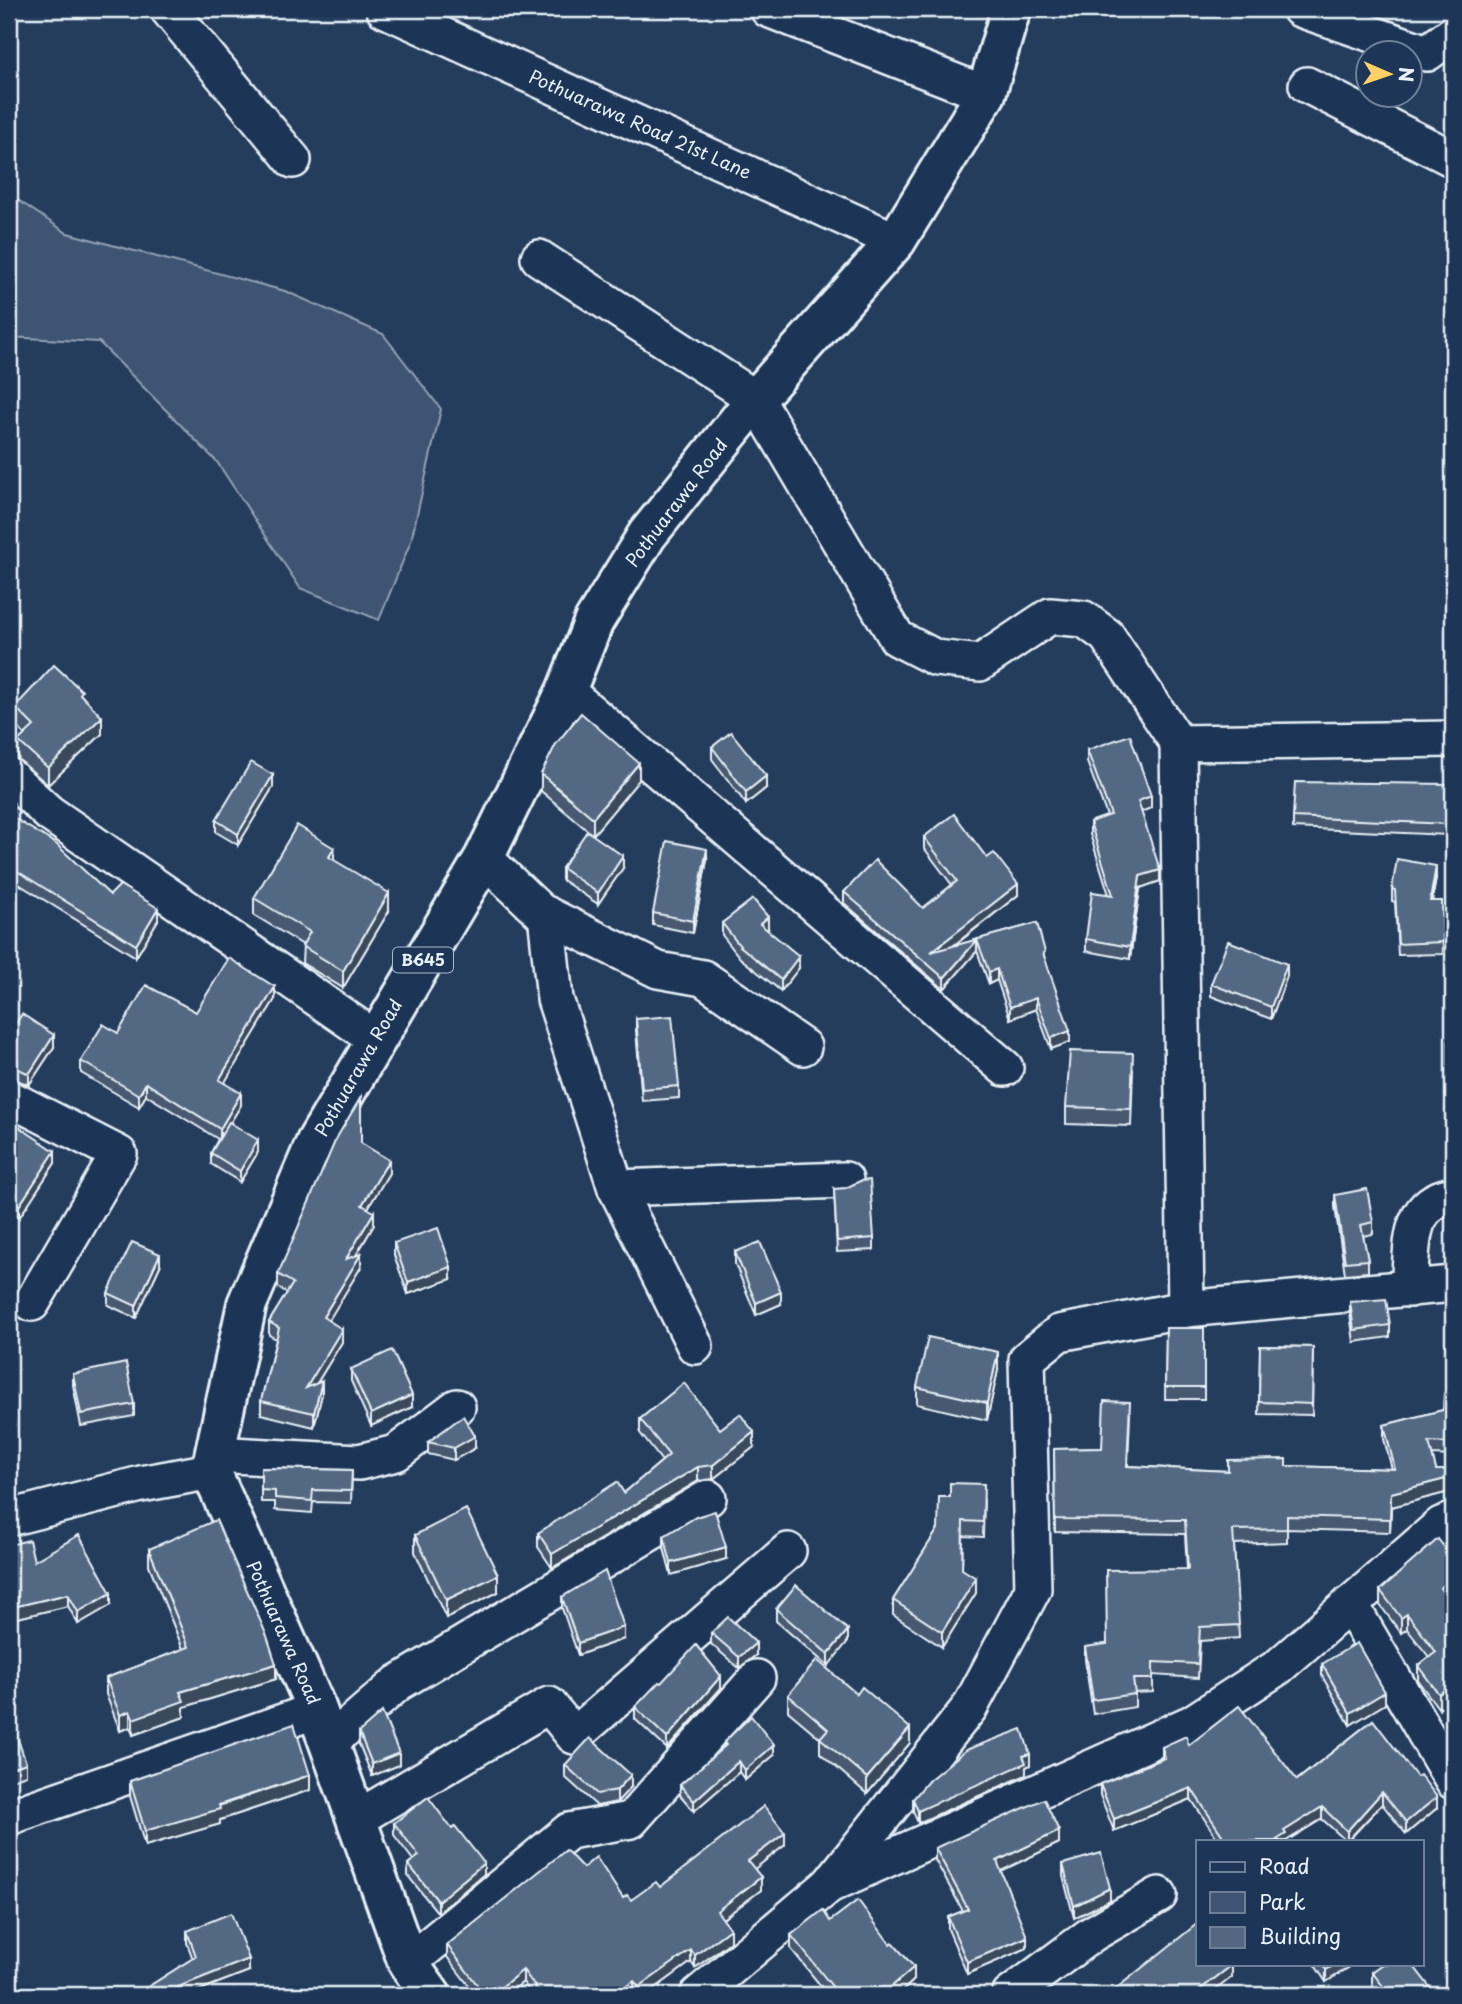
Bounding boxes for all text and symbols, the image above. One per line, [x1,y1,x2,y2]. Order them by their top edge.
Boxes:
north arrow [1354,38,1424,108]
street label: Pothuarawa Road 21st Lane [525,62,756,185]
text: N [1393,67,1421,83]
street label: Pothuarawa Road [618,432,733,572]
road number: B645 [393,948,453,972]
street label: Pothuarawa Road [307,993,408,1141]
street label: Pothuarawa Road [241,1556,328,1709]
legend [1196,1840,1424,1966]
text: Road [1259,1849,1310,1881]
text: Park [1259,1885,1306,1917]
text: Building [1259,1919,1341,1951]

